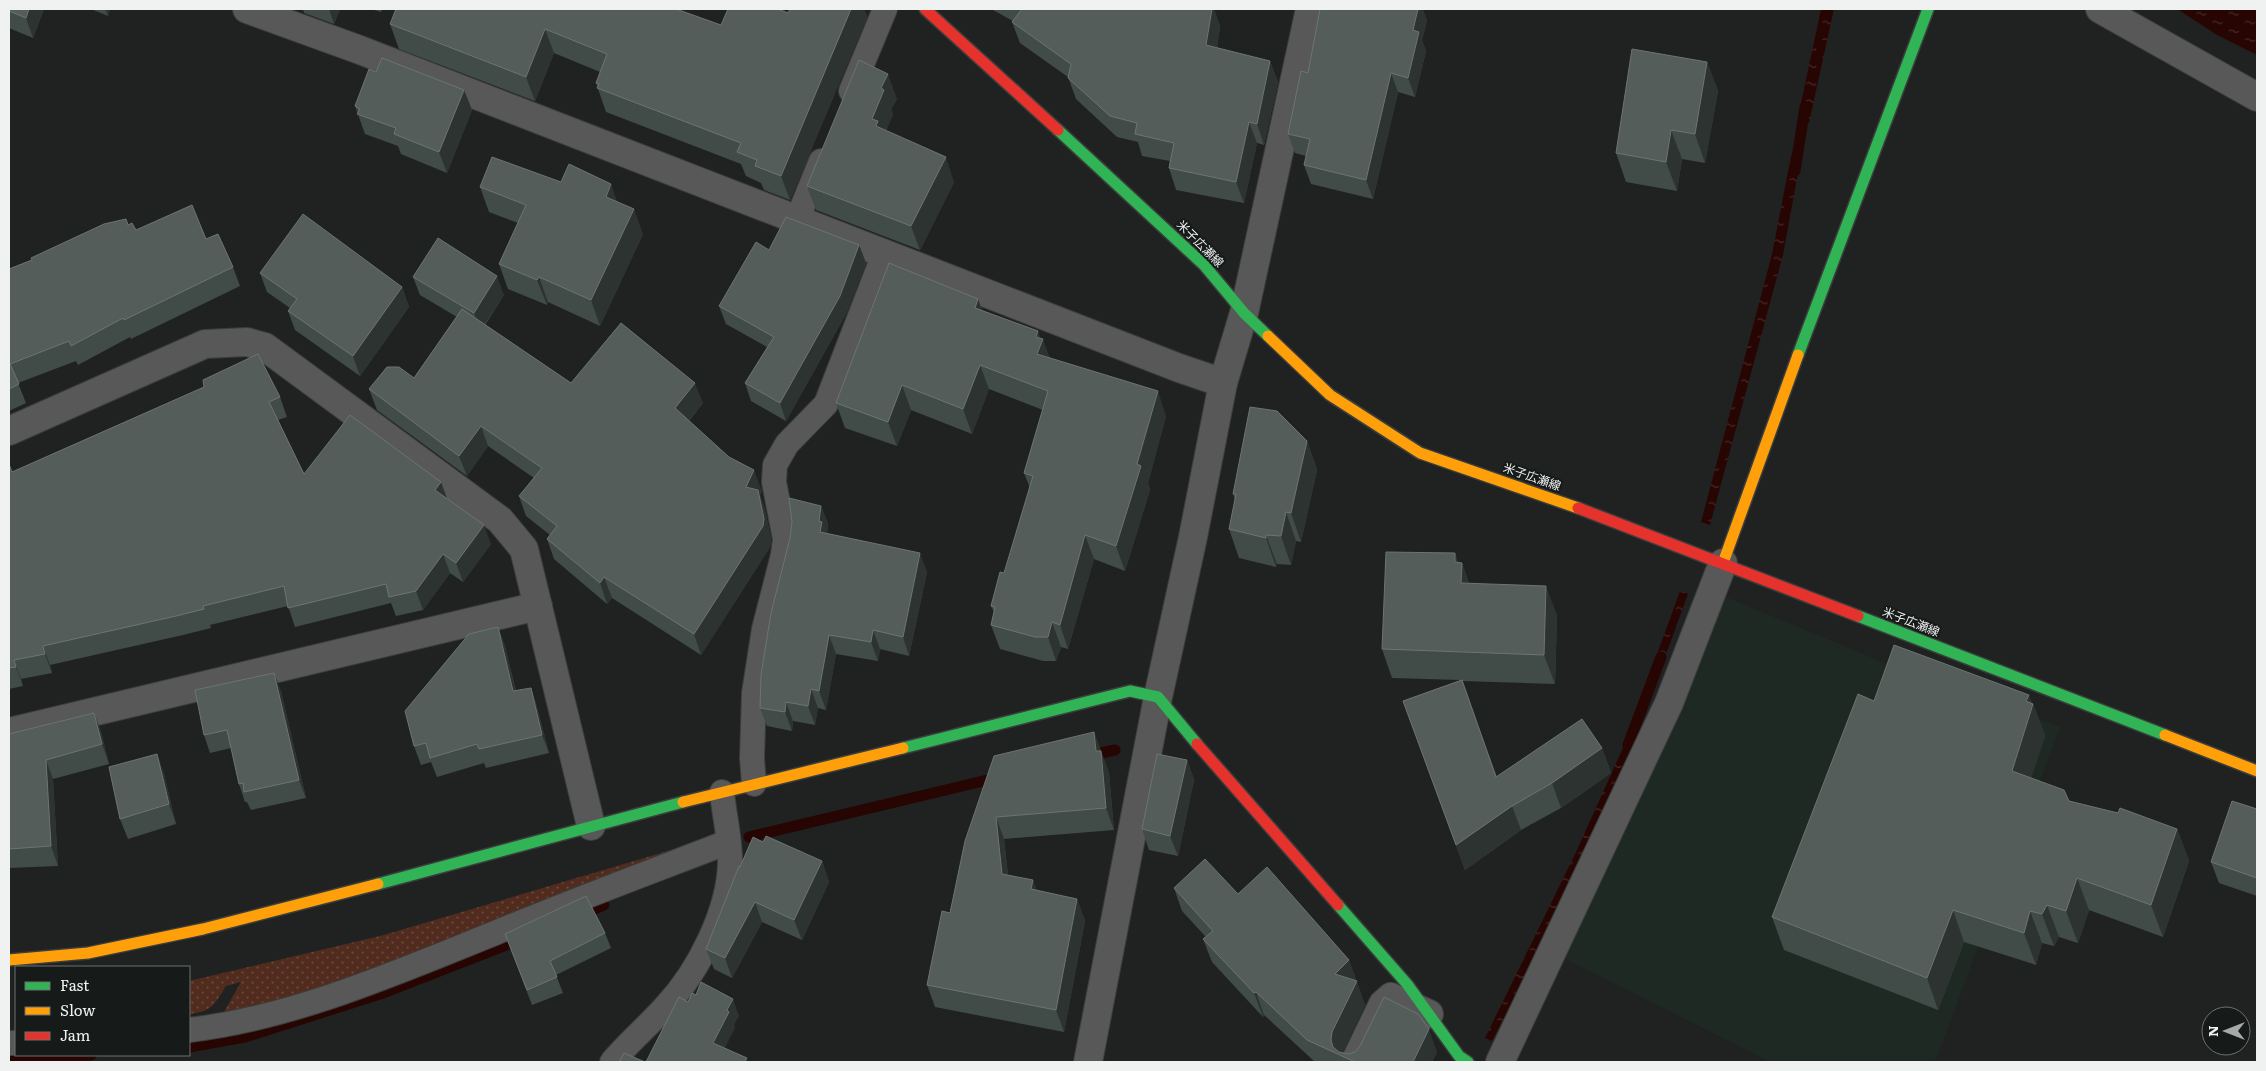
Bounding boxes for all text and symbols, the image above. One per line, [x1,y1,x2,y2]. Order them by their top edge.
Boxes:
street label: 米子広瀬線 [1173,216,1228,271]
street label: 米子広瀬線 [1501,458,1564,494]
street label: 米子広瀬線 [1880,602,1943,640]
legend [15,966,190,1056]
text: Fast [60,973,89,996]
text: Slow [60,998,95,1021]
north arrow [2201,1006,2251,1056]
text: Jam [60,1023,91,1046]
text: N [2202,1025,2222,1037]

